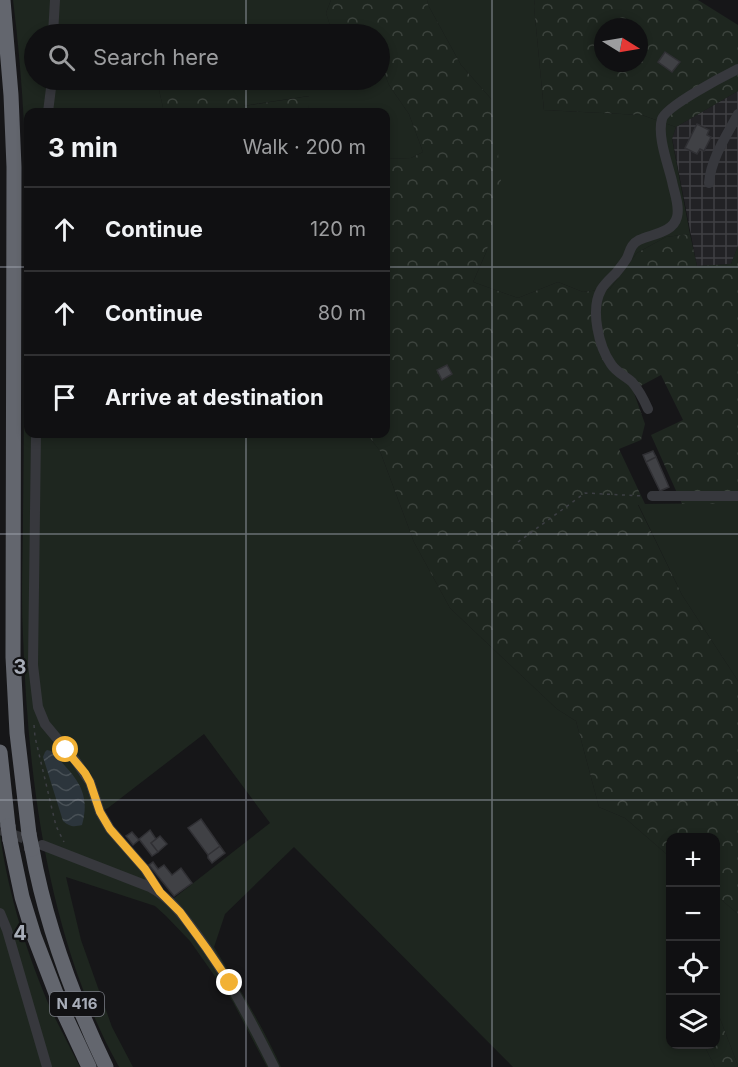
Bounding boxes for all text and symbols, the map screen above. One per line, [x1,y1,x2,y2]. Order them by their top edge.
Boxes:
north arrow [594,18,648,72]
search box [24,24,390,90]
icon: search [45,41,78,74]
text: Search here [93,44,219,70]
text: 3 min [48,132,118,163]
text: Walk · 200 m [243,135,366,159]
icon: ahead [48,213,81,246]
text: Continue [105,216,203,242]
text: 120 m [310,217,366,241]
icon: ahead [48,297,81,330]
text: Continue [105,300,203,326]
text: 80 m [318,301,366,325]
icon: arrive [48,381,81,414]
text: Arrive at destination [105,384,324,410]
text: 3 [14,655,26,679]
route start [52,736,78,762]
map controls [666,833,720,1049]
button: + [666,833,720,887]
button: − [666,887,720,941]
text: 4 [13,921,27,945]
button: locate [666,941,720,995]
route end [216,969,242,995]
road number: N 416 [50,992,104,1016]
button: layers [666,995,720,1049]

